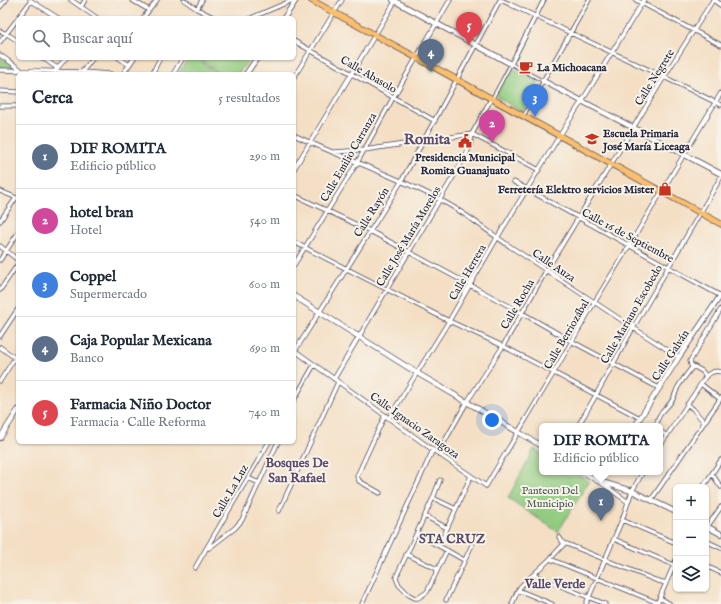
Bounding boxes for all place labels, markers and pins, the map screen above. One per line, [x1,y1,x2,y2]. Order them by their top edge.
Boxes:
pin: 5 [456,12,482,45]
pin: 4 [418,39,444,72]
cafe icon: La Michoacana [518,59,534,75]
place label: La Michoacana [536,61,607,75]
pin: 3 [522,84,548,117]
pin: 2 [479,110,505,143]
place label: Escuela Primaria José María Liceaga [601,127,690,154]
school or university icon: Escuela Primaria José María Liceaga [584,131,600,147]
public building icon: Presidencia Municipal Romita Guanajuato [457,133,473,149]
place label: Presidencia Municipal Romita Guanajuato [415,151,516,178]
shop icon: Ferretería Elektro servicios Mister [657,181,673,197]
place label: Ferretería Elektro servicios Mister [498,183,655,197]
pin: 1 [588,488,614,521]

